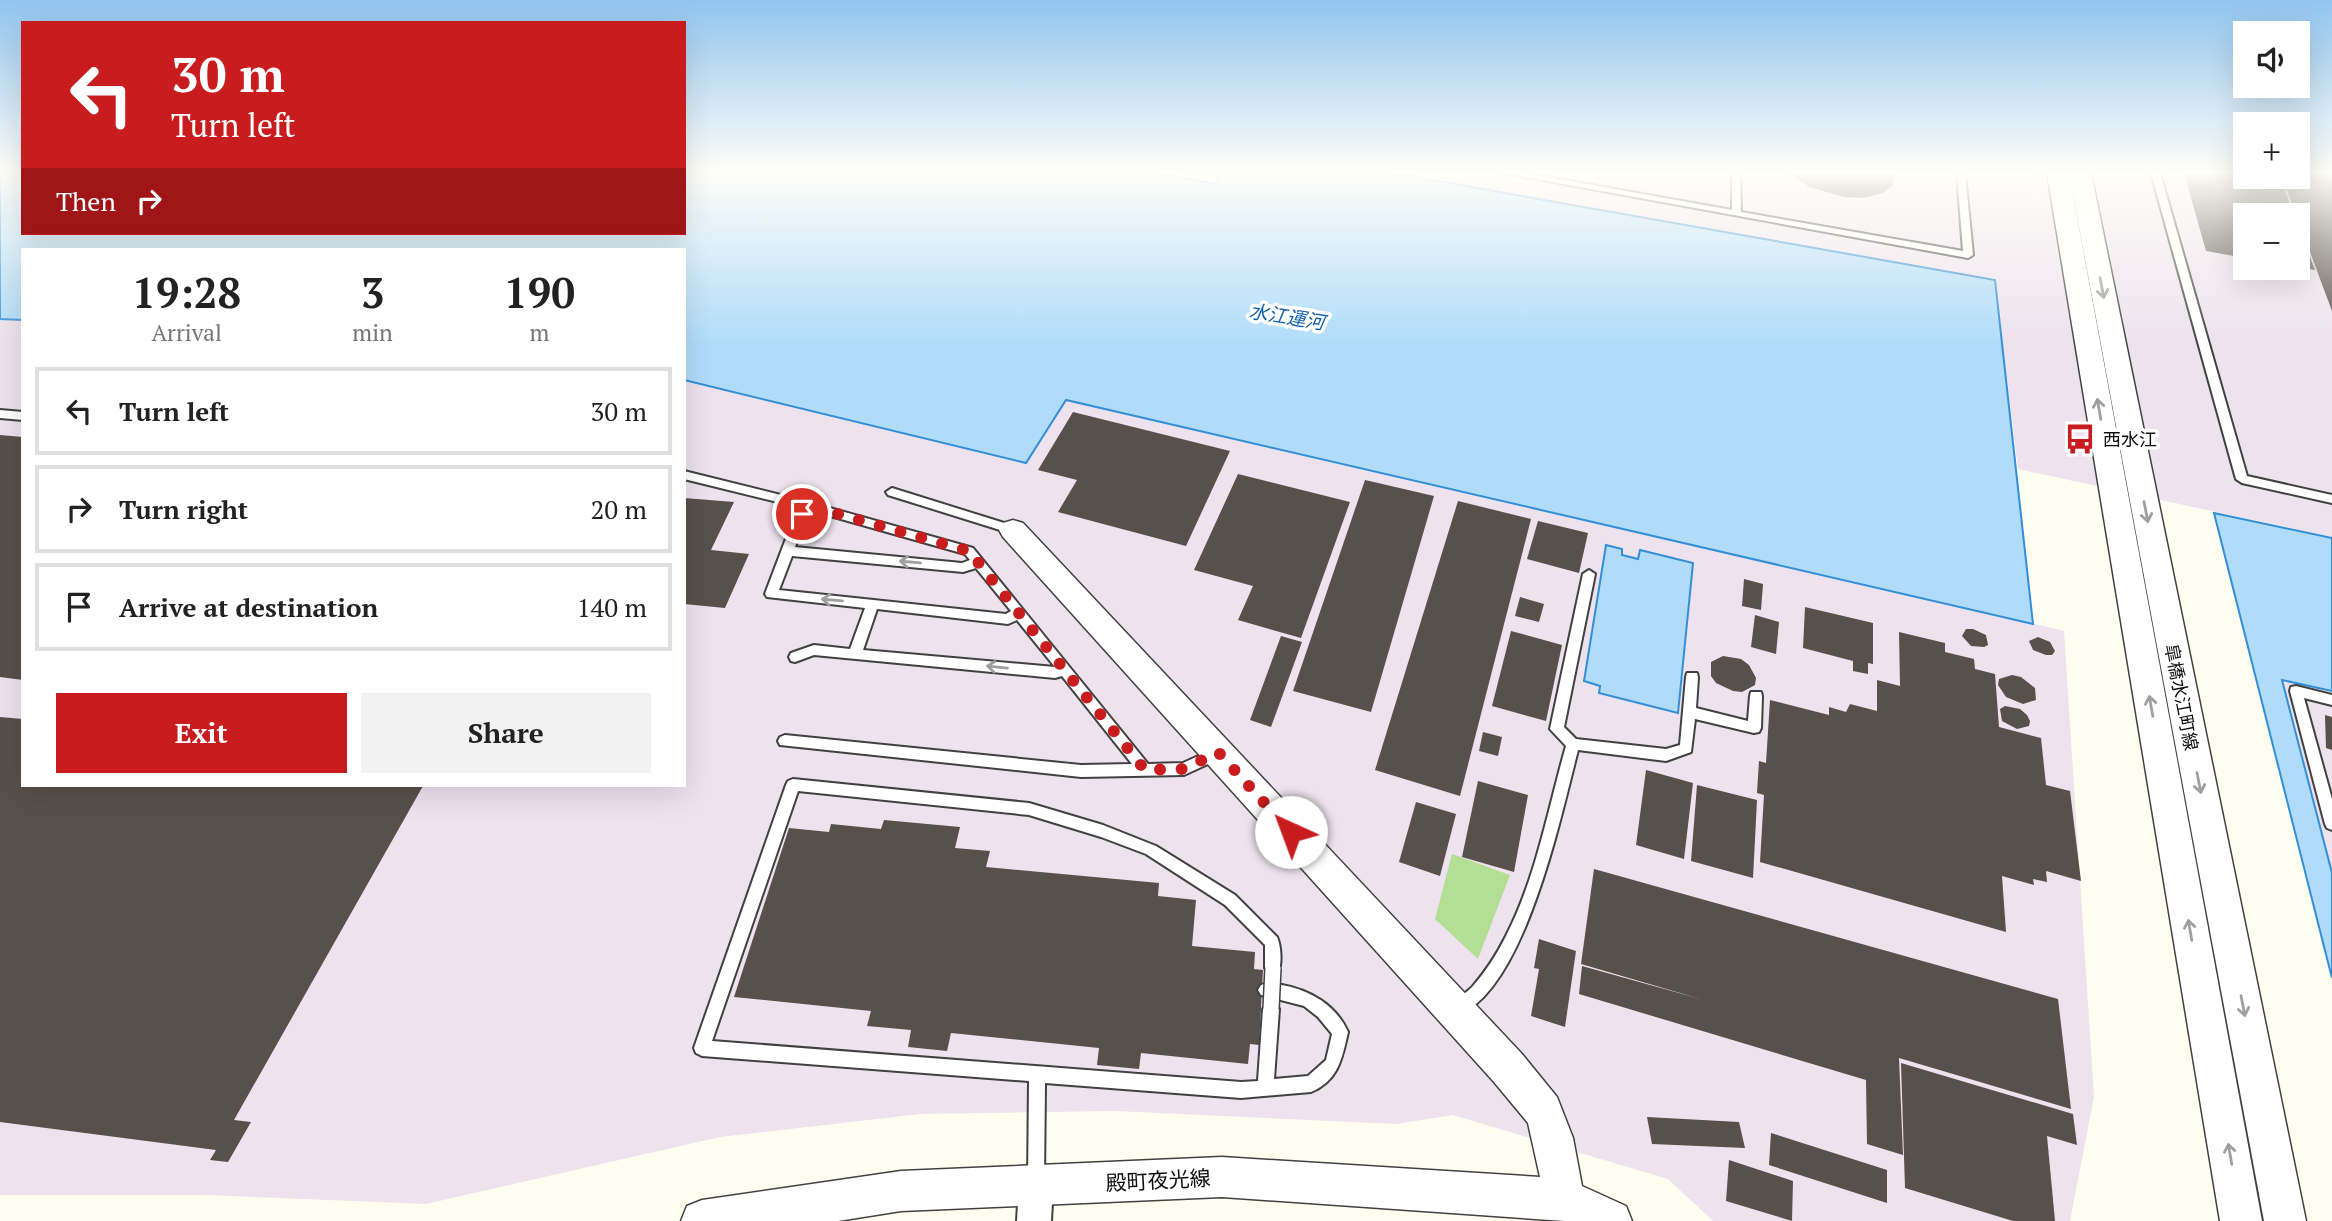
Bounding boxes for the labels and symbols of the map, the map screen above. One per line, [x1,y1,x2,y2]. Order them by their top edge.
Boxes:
one-way arrow [2096,276,2110,299]
water label: 水江運河 [1248,298,1330,335]
one-way arrow [2092,398,2105,421]
bus stop icon: 西水江 [2063,422,2097,456]
place label: 西水江 [2103,427,2157,451]
pin [772,484,832,544]
one-way arrow [2140,500,2153,523]
one-way arrow [899,556,922,569]
one-way arrow [821,593,844,606]
street label: 皐橋水江町線 [2160,642,2204,752]
one-way arrow [986,660,1008,673]
one-way arrow [2144,695,2157,718]
one-way arrow [2193,771,2207,794]
position arrow [1254,795,1328,869]
one-way arrow [2183,919,2197,942]
one-way arrow [2237,994,2250,1017]
one-way arrow [2223,1143,2236,1166]
street label: 殿町夜光線 [1105,1163,1211,1197]

